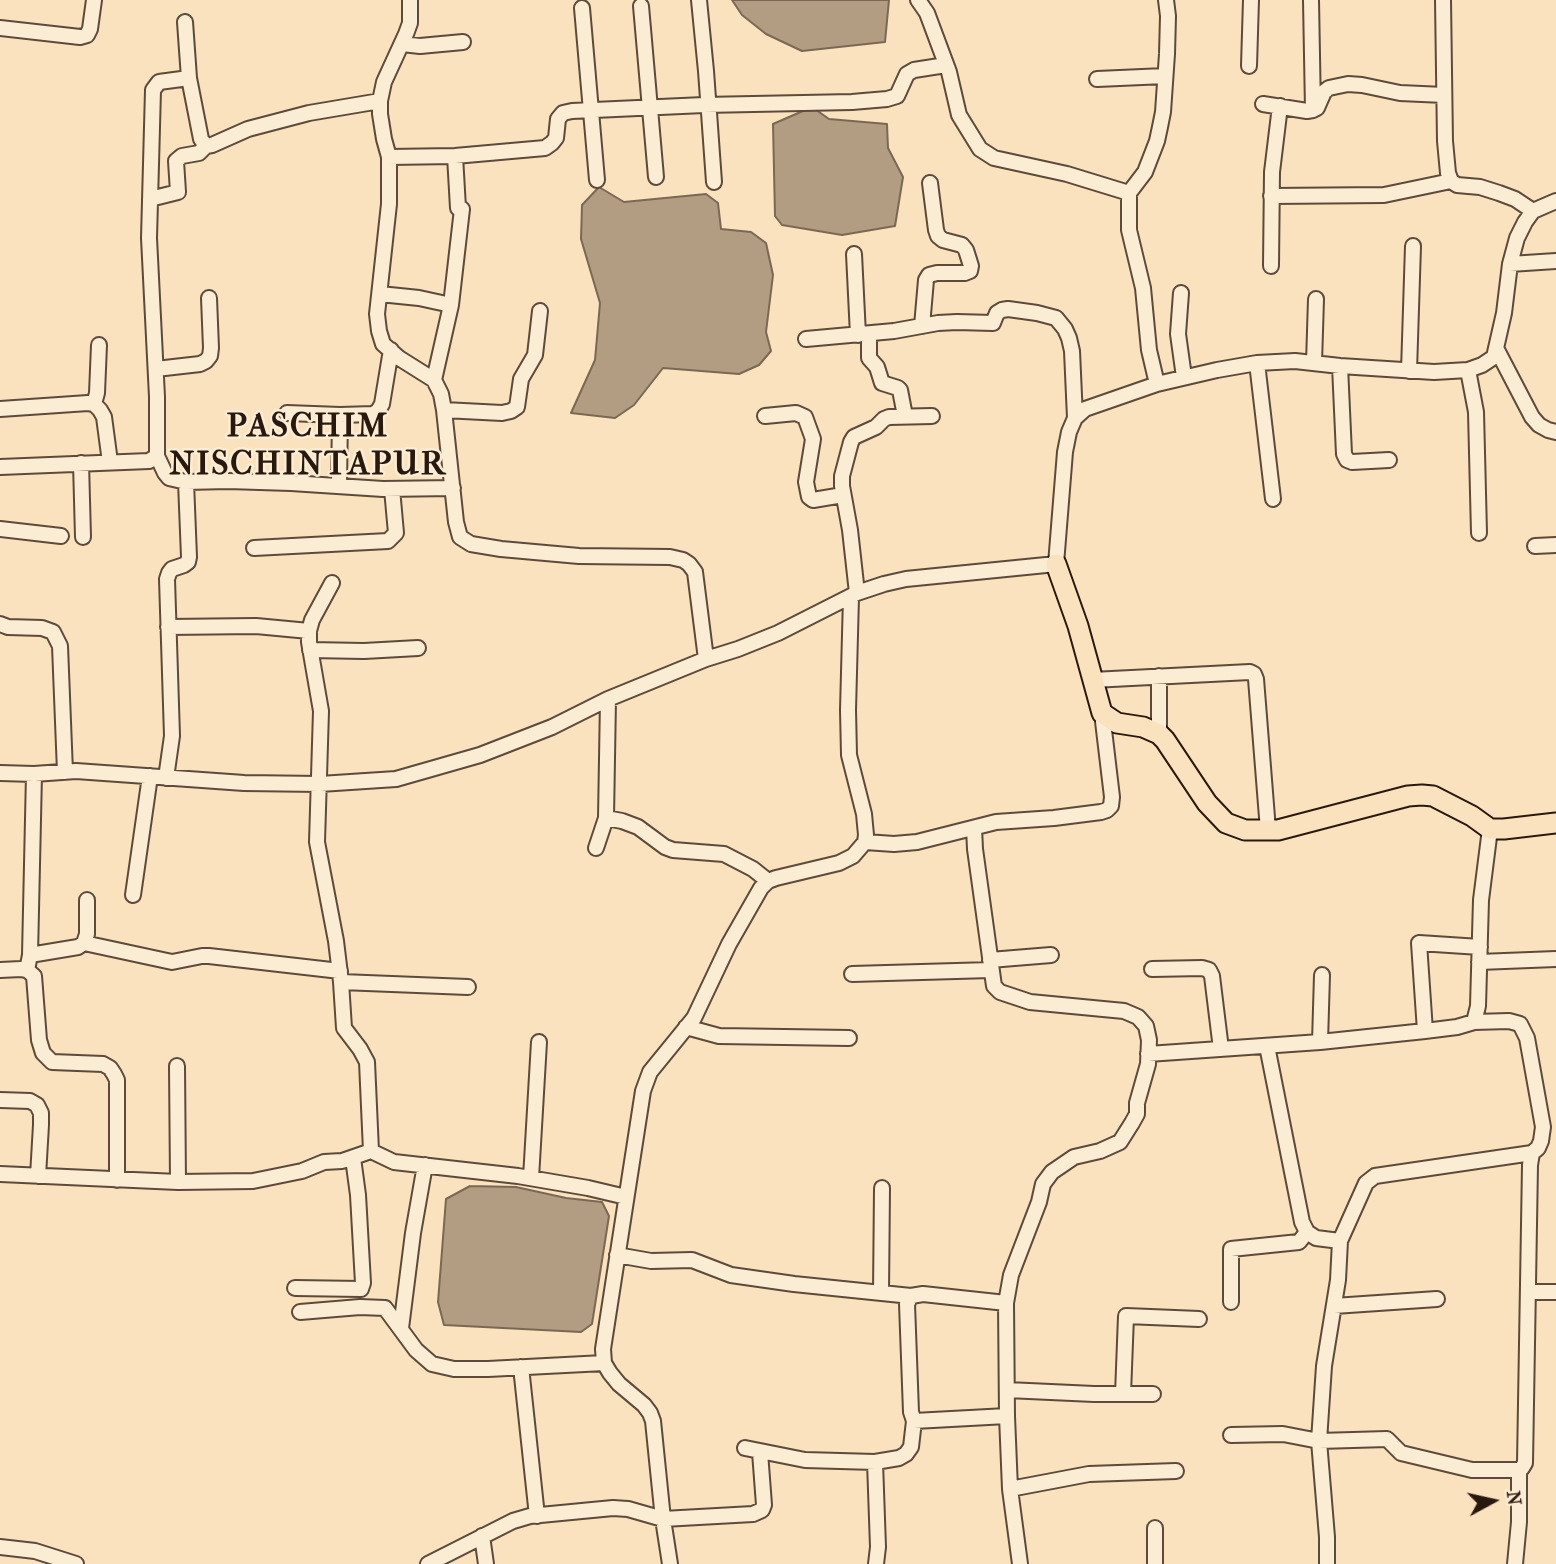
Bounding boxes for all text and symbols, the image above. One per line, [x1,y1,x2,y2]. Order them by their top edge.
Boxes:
district label: PASCHIM NISCHINTAPUR [171,408,445,486]
north arrow [1458,1466,1528,1536]
text: N [1502,1489,1526,1507]

